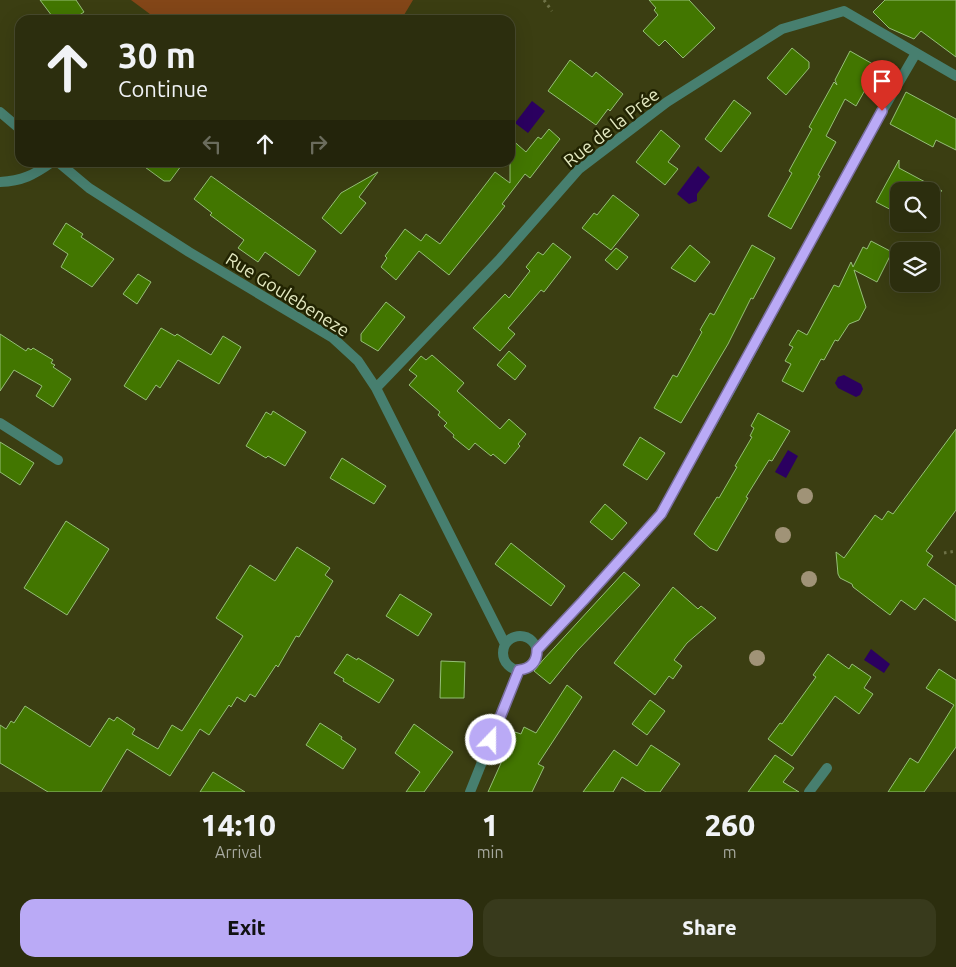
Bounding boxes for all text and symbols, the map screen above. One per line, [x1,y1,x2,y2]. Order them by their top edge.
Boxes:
icon: ahead [35,35,100,100]
text: 30 m [118,35,196,75]
pin [861,60,903,111]
icon: arrive [868,67,896,95]
text: Continue [118,76,208,101]
street label: Rue de la Prée [559,83,663,171]
icon: left [198,130,226,158]
icon: ahead [251,130,279,158]
icon: right [304,130,332,158]
map controls [890,182,940,292]
button: search [890,182,940,232]
button: layers [890,242,940,292]
street label: Rue Goulebeneze [223,248,353,340]
position arrow [464,713,516,765]
text: 14:10 [201,808,276,842]
text: 1 [482,808,499,842]
text: 260 [704,808,755,842]
text: Arrival [215,843,262,861]
text: min [477,843,504,861]
text: m [723,843,737,861]
button: Exit [20,899,473,957]
button: Share [483,899,936,957]

